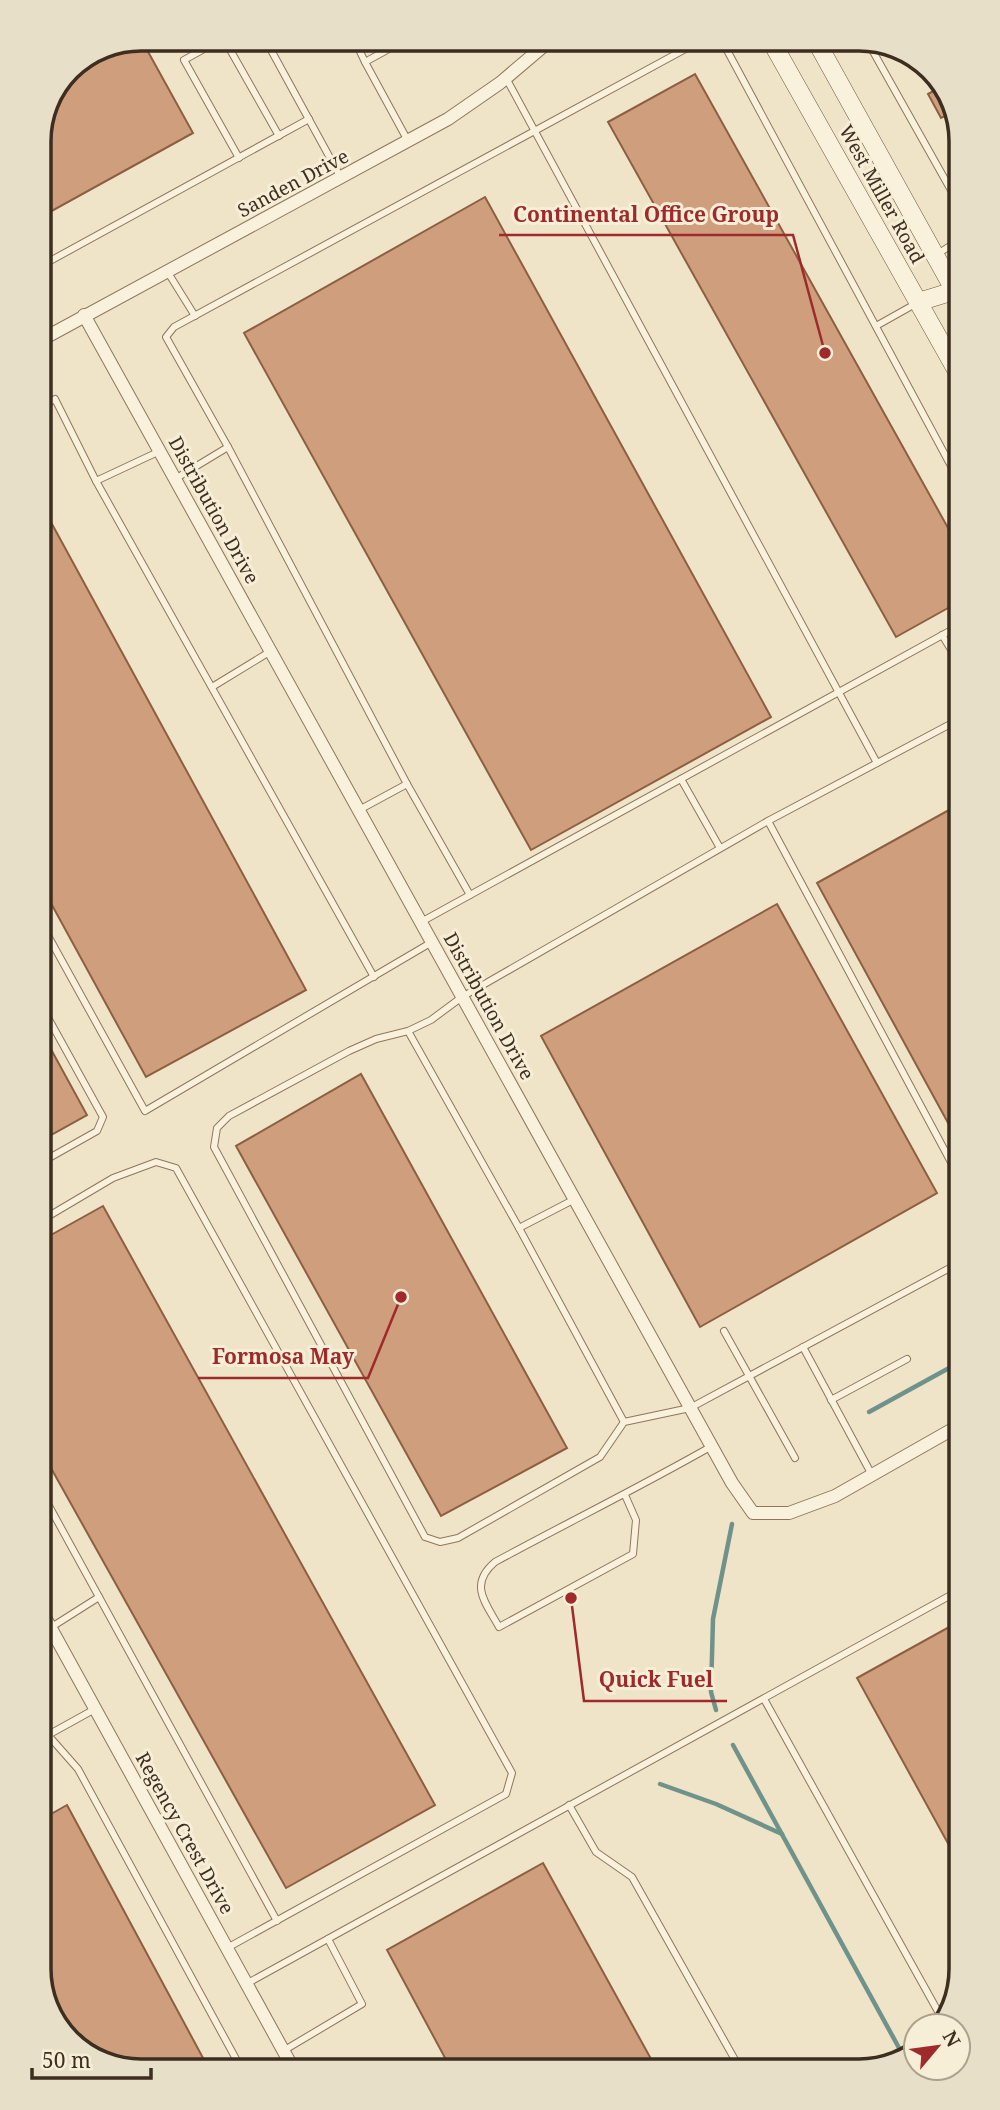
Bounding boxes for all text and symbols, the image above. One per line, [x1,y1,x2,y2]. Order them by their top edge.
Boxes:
street label: West Miller Road [833,120,931,268]
street label: Sanden Drive [233,143,353,223]
callout: Continental Office Group [499,193,793,235]
text: Continental Office Group [513,200,779,228]
street label: Distribution Drive [163,432,265,588]
street label: Distribution Drive [438,928,540,1084]
callout: Formosa May [198,1336,368,1378]
text: Formosa May [212,1342,355,1370]
callout: Quick Fuel [584,1659,727,1701]
text: Quick Fuel [599,1665,714,1693]
street label: Regency Crest Drive [130,1747,240,1919]
north arrow [902,2012,972,2082]
text: N [937,2026,967,2052]
scale bar [32,2036,150,2080]
text: 50 m [42,2046,91,2074]

